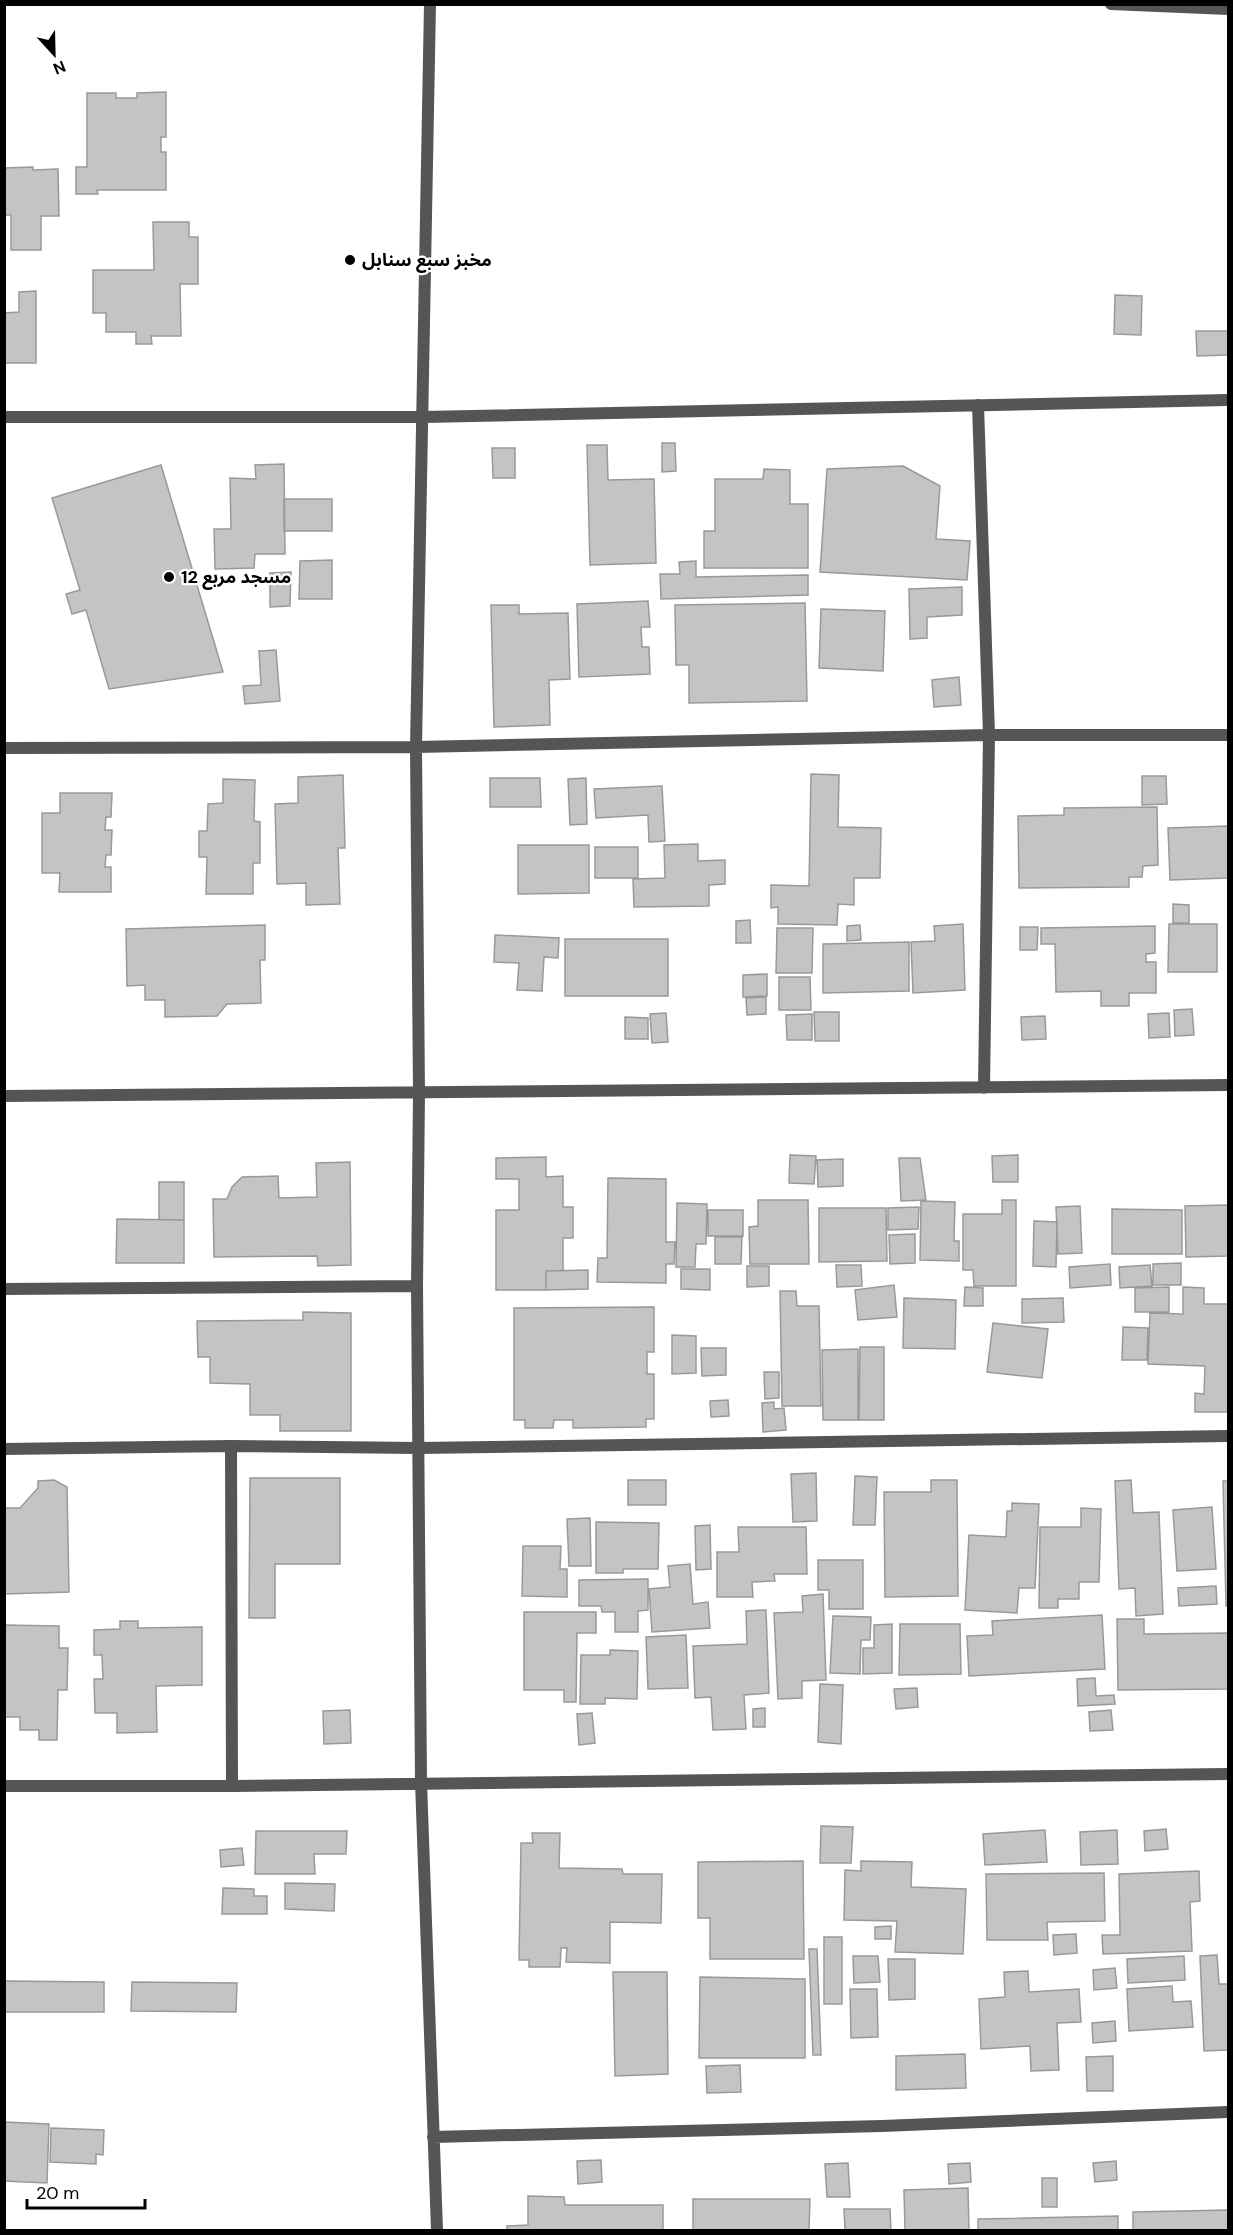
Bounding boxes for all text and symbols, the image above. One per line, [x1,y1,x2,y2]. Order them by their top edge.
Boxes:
north arrow [24,24,84,84]
text: N [50,56,69,79]
place label: مخبز سبع سنابل [362,248,492,273]
marker: مخبز سبع سنابل [343,253,357,267]
place label: مسجد مربع 12 [181,565,291,590]
marker: مسجد مربع 12 [162,570,176,584]
scale bar [27,2172,146,2210]
text: 20 m [36,2181,79,2205]

